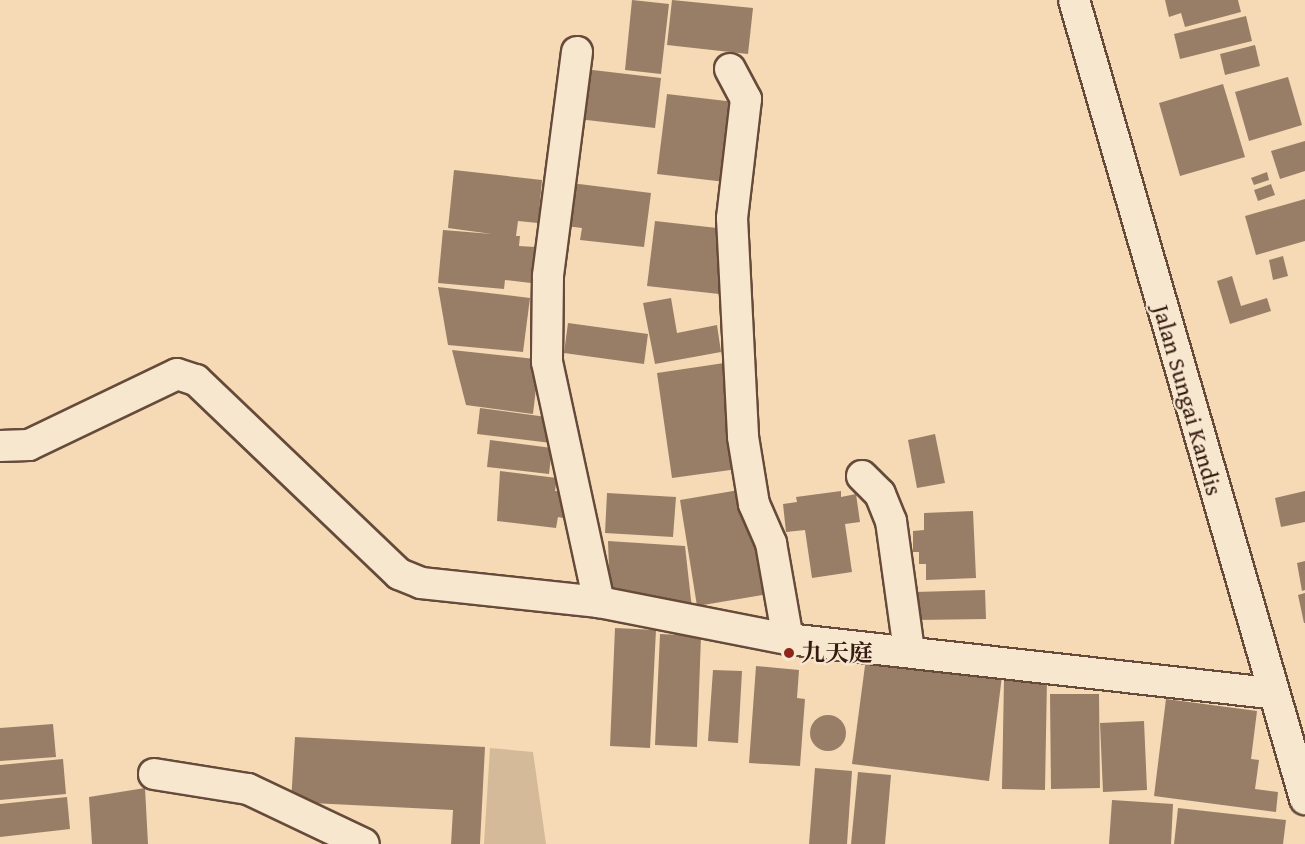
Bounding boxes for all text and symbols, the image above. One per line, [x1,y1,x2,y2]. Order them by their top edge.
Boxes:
street label: Jalan Sungai Kandis [1147,301,1229,499]
place label: 九天庭 [801,639,873,667]
marker: 九天庭 [782,646,796,660]

